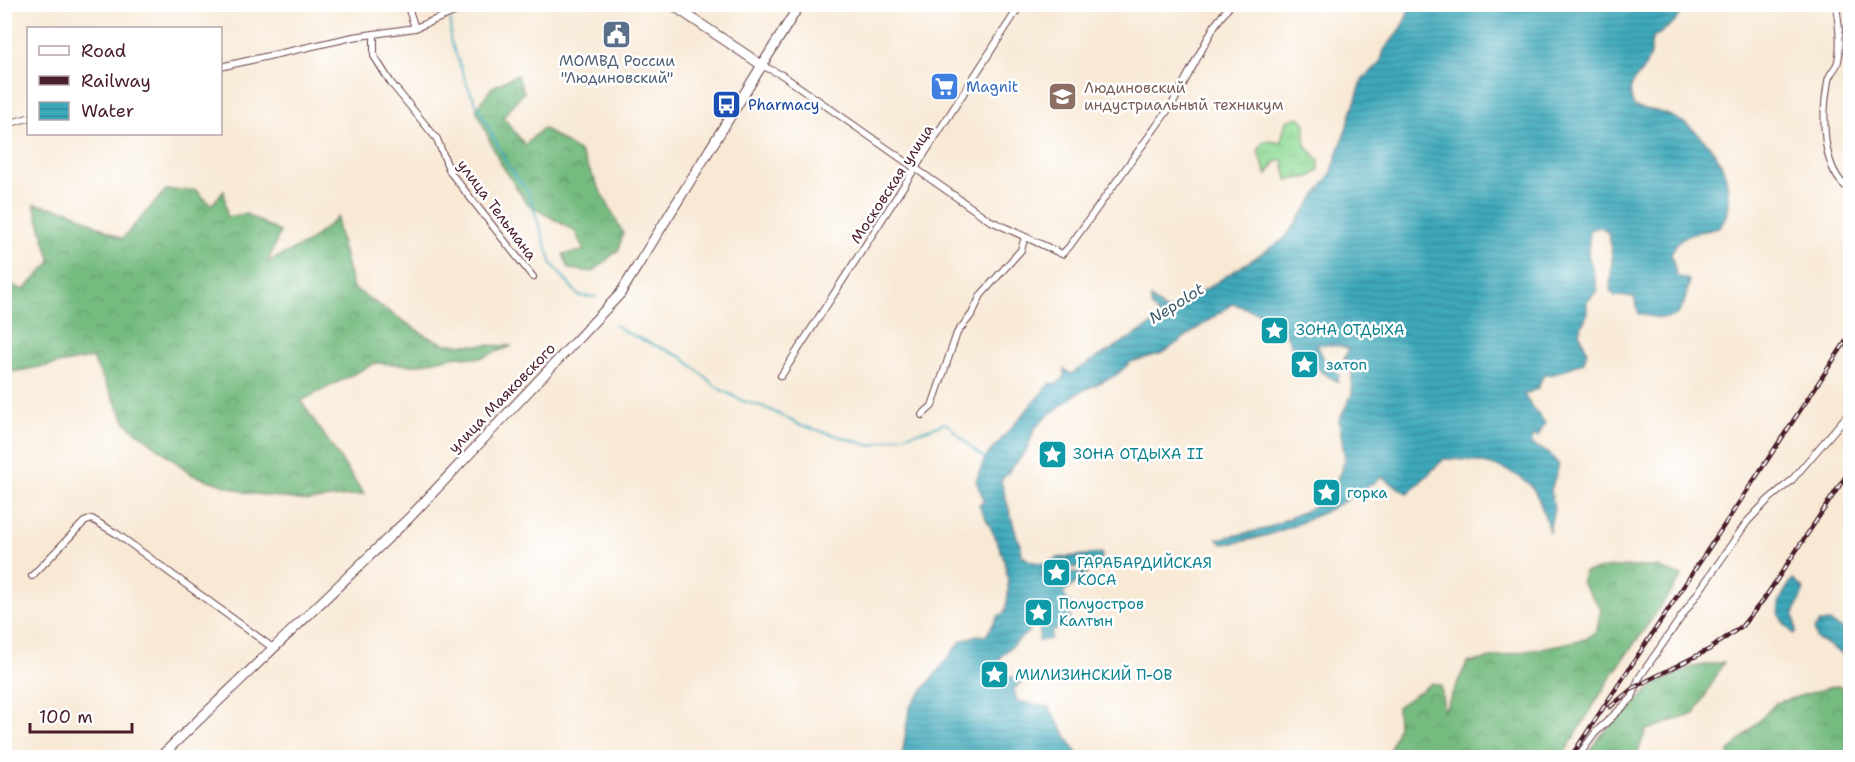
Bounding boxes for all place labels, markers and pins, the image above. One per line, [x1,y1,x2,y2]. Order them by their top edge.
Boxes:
public building icon: МОМВД России "Людиновский" [601,18,633,50]
place label: МОМВД России "Людиновский" [559,51,675,88]
supermarket icon: Magnit [929,71,961,103]
place label: Magnit [966,77,1018,97]
place label: Людиновский индустриальный техникум [1084,78,1284,115]
school or university icon: Людиновский индустриальный техникум [1047,81,1079,113]
bus stop icon: Pharmacy [711,89,743,121]
place label: Pharmacy [748,95,819,115]
place icon: ЗОНА ОТДЫХА [1259,314,1291,346]
place label: ЗОНА ОТДЫХА [1296,320,1405,340]
place icon: затоп [1289,349,1321,381]
place label: затоп [1326,355,1367,375]
place icon: ЗОНА ОТДЫХА II [1036,438,1068,470]
place label: ЗОНА ОТДЫХА II [1073,444,1203,464]
place icon: горка [1310,477,1342,509]
place label: горка [1347,483,1388,503]
place label: ГАРАБАРДИЙСКАЯ КОСА [1077,552,1212,590]
place icon: ГАРАБАРДИЙСКАЯ КОСА [1040,556,1072,588]
place label: Полуостров Калтын [1059,594,1144,631]
place icon: Полуостров Калтын [1022,597,1054,629]
place icon: МИЛИЗИНСКИЙ П-ОВ [978,659,1010,691]
place label: МИЛИЗИНСКИЙ П-ОВ [1015,664,1172,685]

